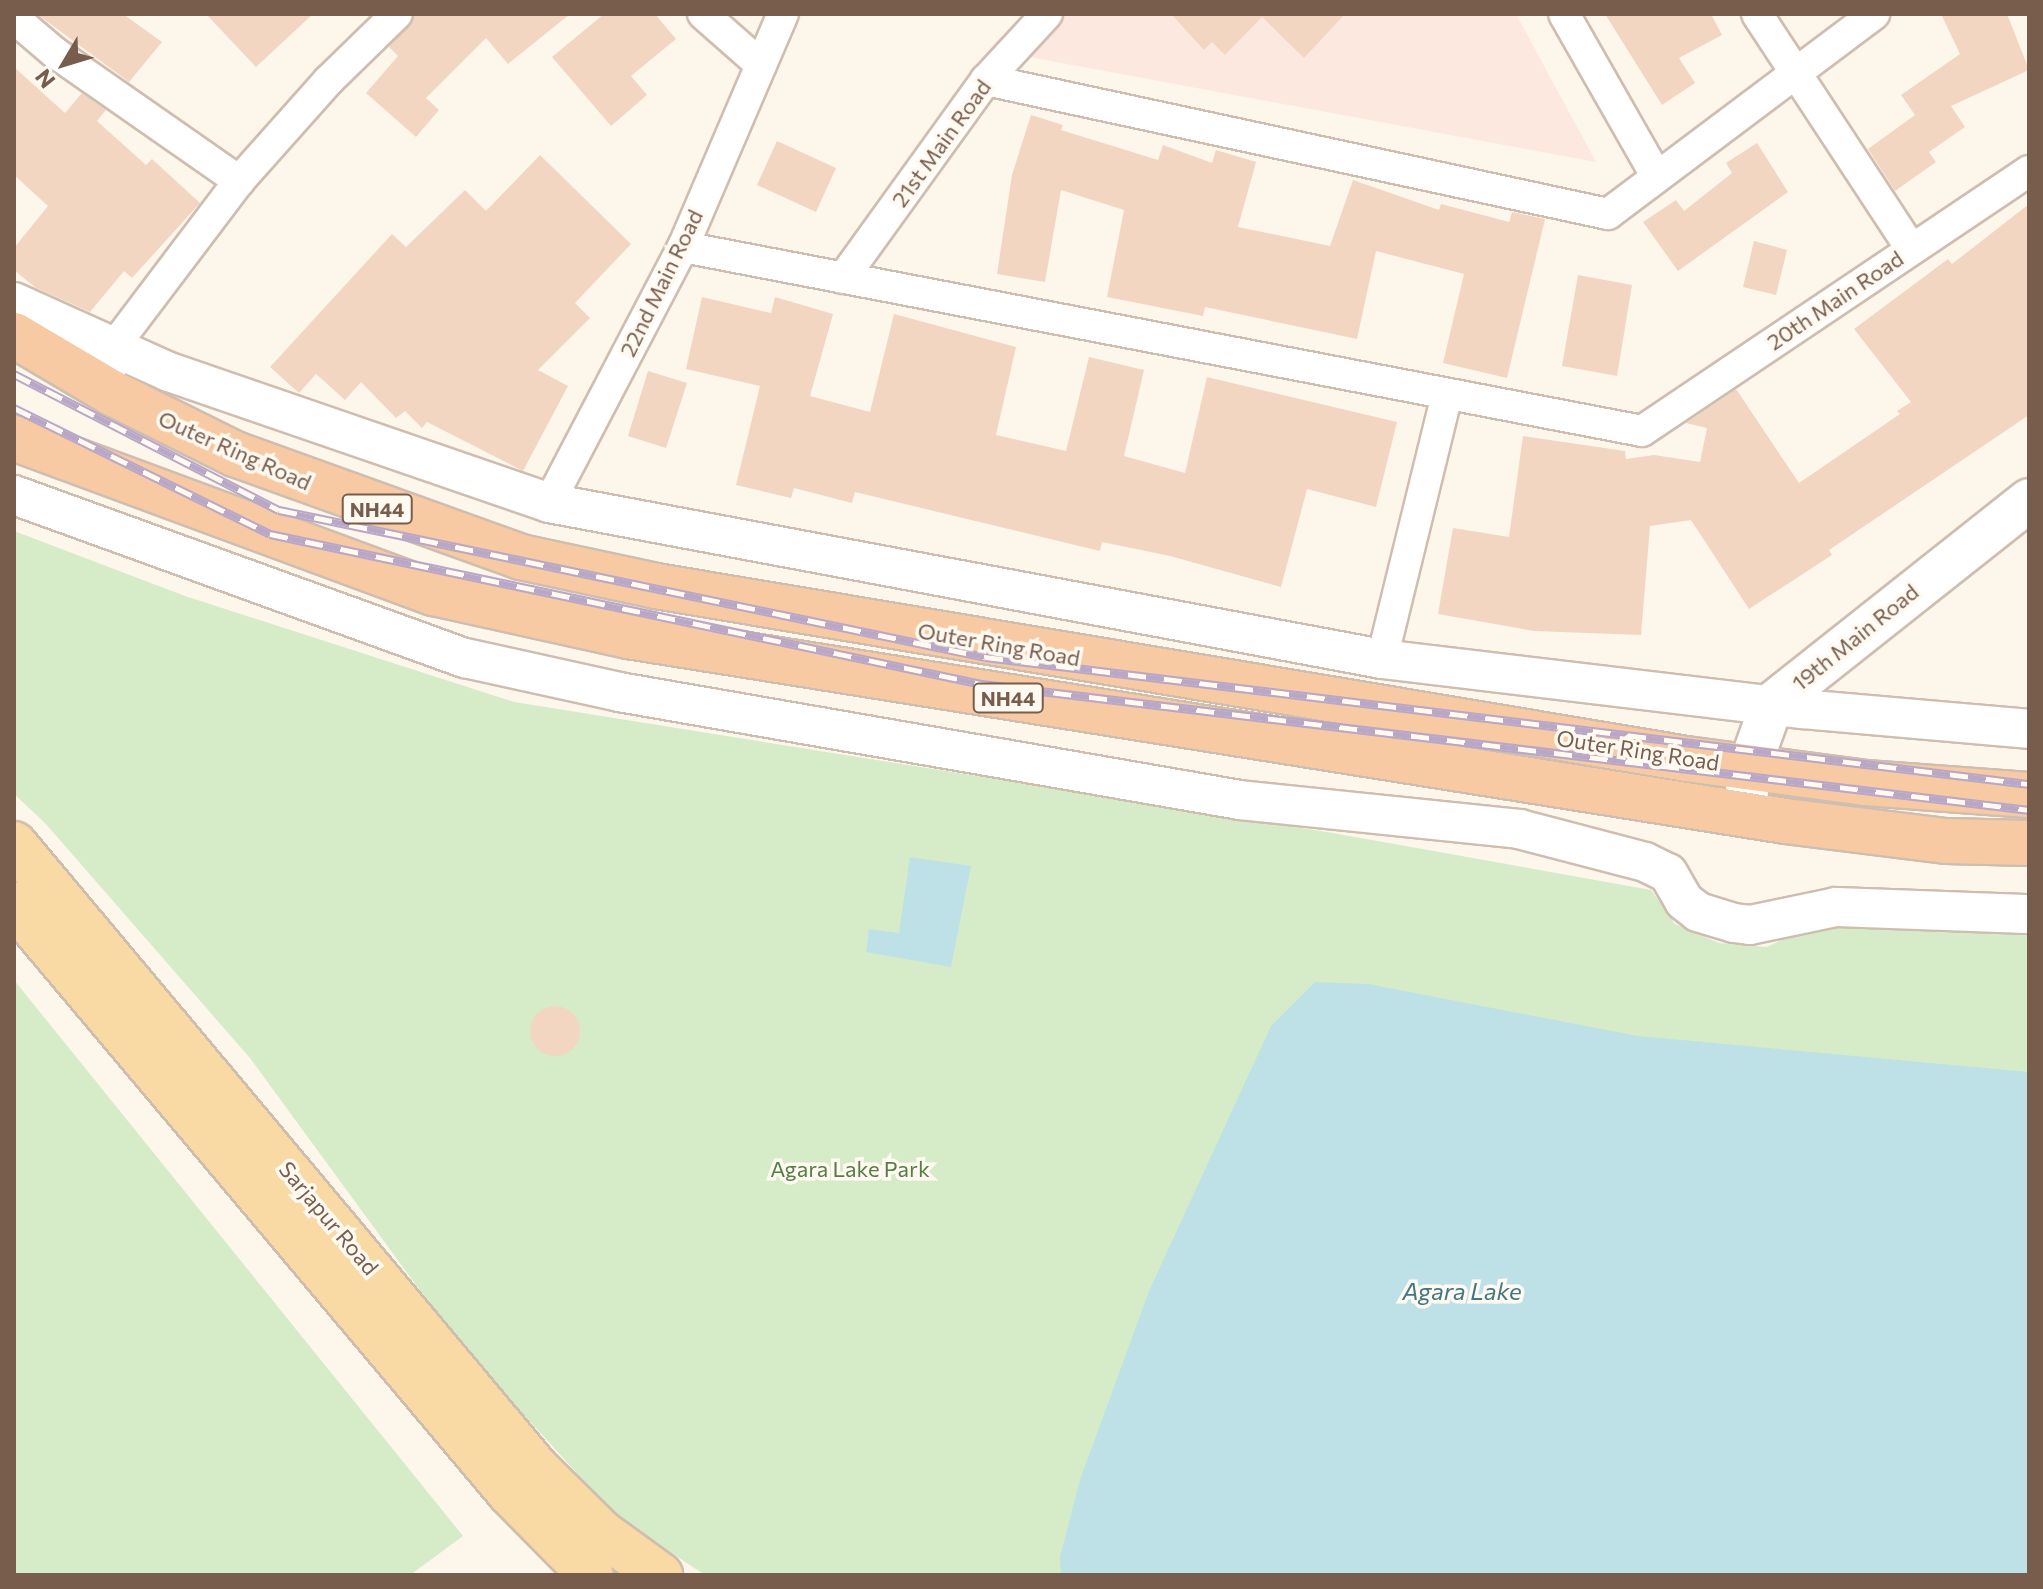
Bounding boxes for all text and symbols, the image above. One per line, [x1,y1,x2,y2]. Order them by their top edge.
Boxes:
north arrow [24,24,104,104]
text: N [29,64,60,94]
street label: 21st Main Road [886,74,996,212]
street label: 22nd Main Road [614,205,708,361]
street label: 20th Main Road [1762,245,1908,355]
street label: Outer Ring Road [155,405,315,495]
road number: NH44 [341,493,413,525]
street label: 19th Main Road [1787,578,1923,696]
street label: Outer Ring Road [916,617,1082,671]
road number: NH44 [972,682,1044,714]
street label: Outer Ring Road [1555,724,1721,776]
street label: Sarjapur Road [274,1156,384,1280]
park label: Agara Lake Park [770,1156,930,1182]
water label: Agara Lake [1402,1277,1522,1305]

